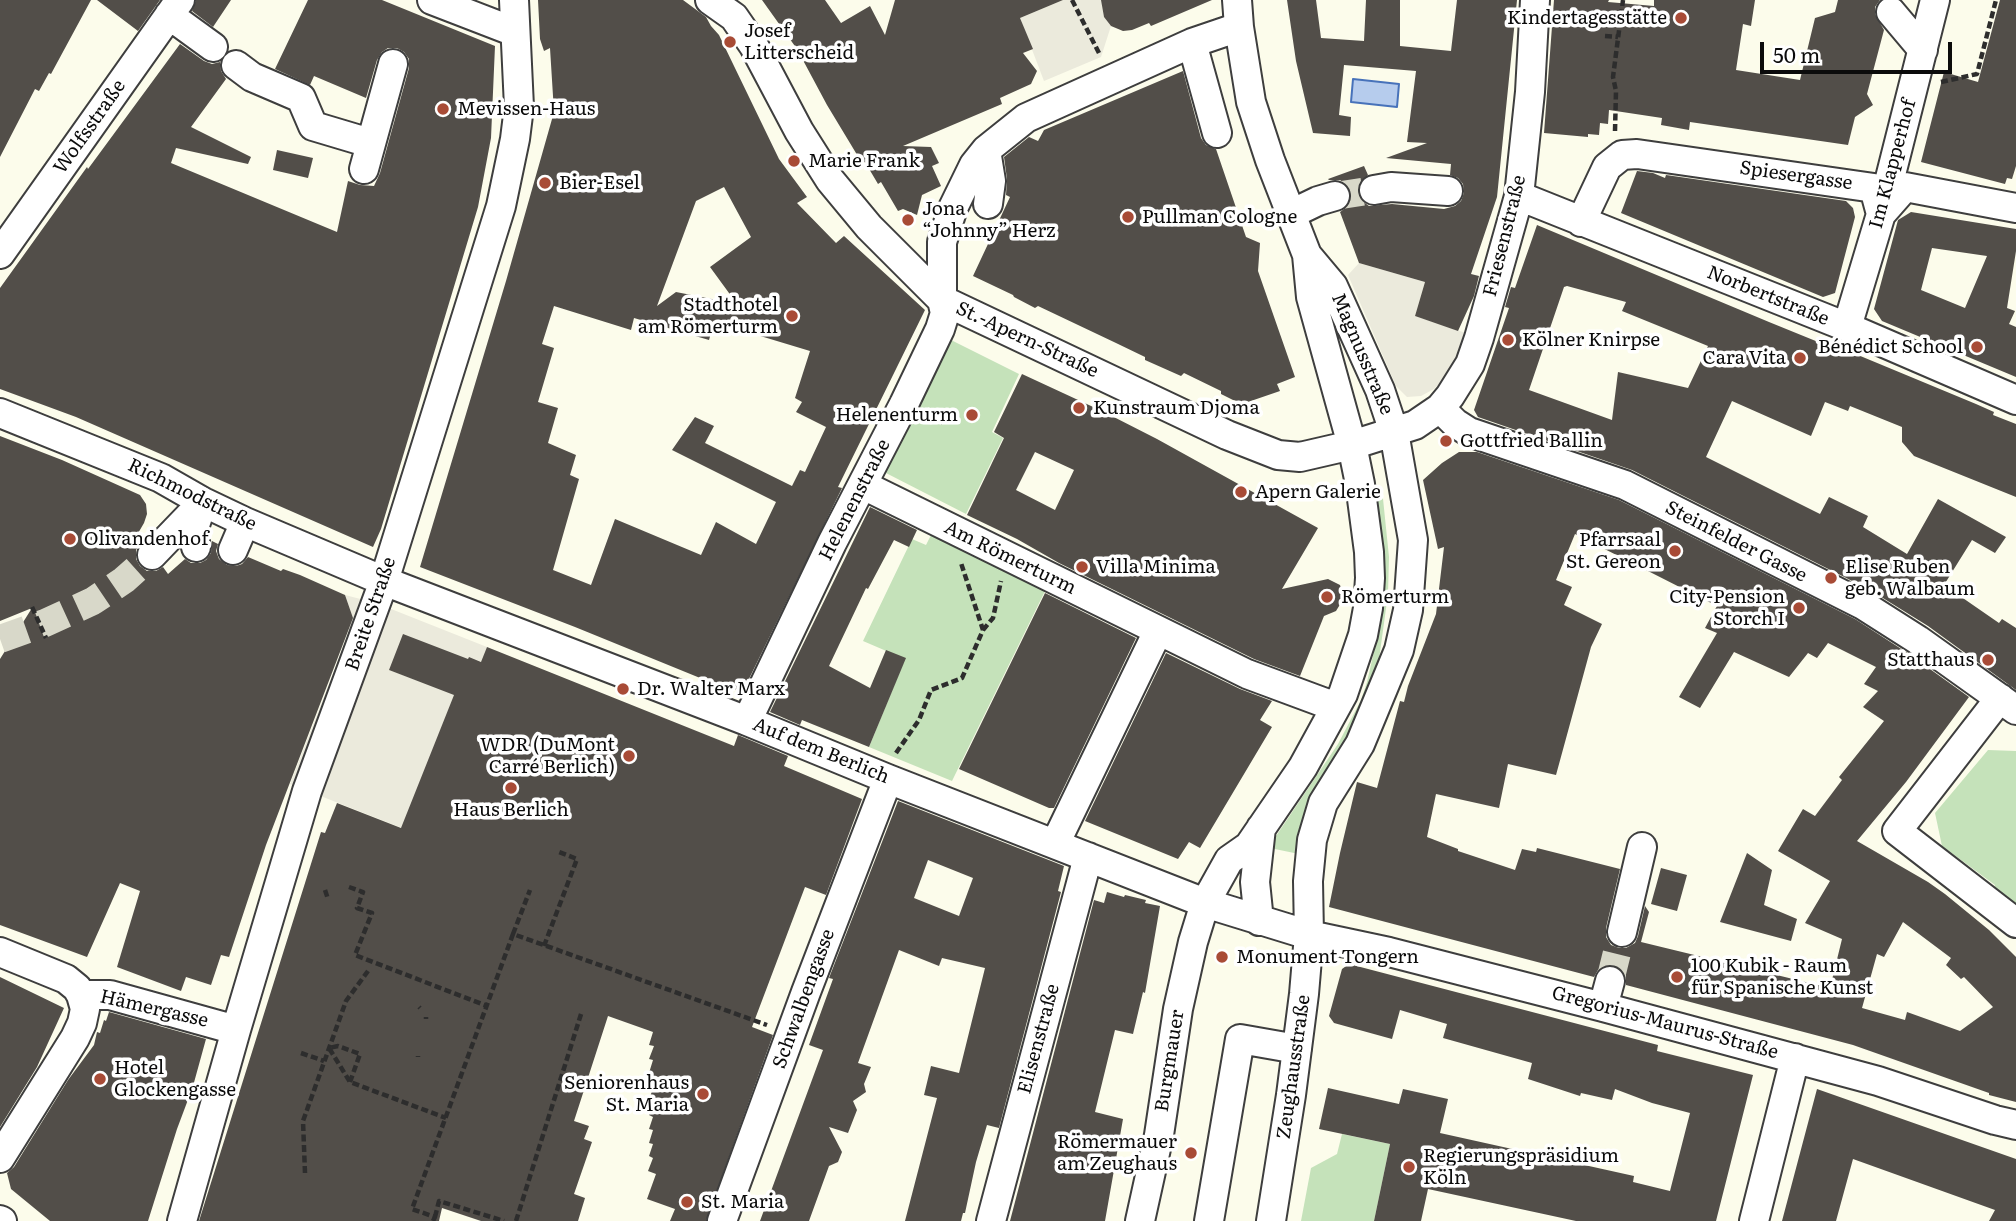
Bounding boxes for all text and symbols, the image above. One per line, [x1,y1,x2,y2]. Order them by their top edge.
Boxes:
place label: Kindertagesstätte [1507,7,1667,29]
marker: Kindertagesstätte [1673,10,1689,26]
place label: Josef Litterscheid [744,20,854,64]
scale bar [1764,28,1956,72]
marker: Josef Litterscheid [722,34,738,50]
text: 50 m [1773,38,1820,69]
street label: Wolfsstraße [49,76,131,178]
street label: Im Klapperhof [1865,97,1921,231]
place label: Mevissen-Haus [457,98,595,120]
marker: Mevissen-Haus [435,101,451,117]
place label: Marie Frank [808,150,920,172]
marker: Marie Frank [786,153,802,169]
street label: Spiesergasse [1738,157,1854,195]
place label: Bier-Esel [559,172,640,194]
street label: Friesenstraße [1479,173,1531,299]
marker: Bier-Esel [537,175,553,191]
place label: Jona “Johnny” Herz [922,198,1055,242]
place label: Pullman Cologne [1142,206,1297,228]
marker: Pullman Cologne [1120,209,1136,225]
marker: Jona “Johnny” Herz [900,212,916,228]
street label: Norbertstraße [1704,261,1832,331]
street label: Magnusstraße [1326,290,1398,418]
place label: Stadthotel am Römerturm [638,294,778,338]
street label: St.-Apern-Straße [952,297,1102,383]
marker: Stadthotel am Römerturm [784,308,800,324]
place label: Kölner Knirpse [1522,329,1660,351]
marker: Kölner Knirpse [1500,332,1516,348]
place label: Bénédict School [1818,336,1963,358]
marker: Bénédict School [1969,339,1985,355]
place label: Cara Vita [1703,347,1786,369]
marker: Cara Vita [1792,350,1808,366]
place label: Kunstraum Djoma [1093,397,1260,419]
marker: Kunstraum Djoma [1071,400,1087,416]
place label: Helenenturm [836,404,958,426]
marker: Helenenturm [964,407,980,423]
place label: Gottfried Ballin [1460,430,1603,452]
marker: Gottfried Ballin [1438,433,1454,449]
street label: Helenenstraße [815,435,895,565]
street label: Richmodstraße [124,454,260,536]
place label: Apern Galerie [1255,481,1381,503]
marker: Apern Galerie [1233,484,1249,500]
street label: Steinfelder Gasse [1661,497,1811,587]
street label: Am Römerturm [940,516,1080,600]
place label: Olivandenhof [84,528,208,550]
place label: Pfarrsaal St. Gereon [1566,529,1661,573]
marker: Olivandenhof [62,531,78,547]
marker: Pfarrsaal St. Gereon [1667,543,1683,559]
street label: Breite Straße [341,554,401,674]
place label: Villa Minima [1096,556,1216,578]
place label: Elise Ruben geb. Walbaum [1845,556,1975,600]
marker: Villa Minima [1074,559,1090,575]
marker: Elise Ruben geb. Walbaum [1823,570,1839,586]
place label: Römerturm [1341,586,1449,608]
place label: City-Pension Storch I [1669,586,1785,630]
marker: Römerturm [1319,589,1335,605]
marker: City-Pension Storch I [1791,600,1807,616]
place label: Statthaus [1887,649,1974,671]
marker: Statthaus [1980,652,1996,668]
place label: Dr. Walter Marx [637,678,785,700]
marker: Dr. Walter Marx [615,681,631,697]
street label: Auf dem Berlich [749,713,893,789]
place label: WDR (DuMont Carré Berlich) [480,734,615,778]
marker: WDR (DuMont Carré Berlich) [621,748,637,764]
marker: Haus Berlich [503,780,519,796]
place label: Haus Berlich [453,799,569,821]
street label: Schwalbengasse [768,926,840,1072]
place label: Monument Tongern [1236,946,1419,968]
marker: Monument Tongern [1214,949,1230,965]
place label: 100 Kubik - Raum für Spanische Kunst [1691,955,1873,999]
marker: 100 Kubik - Raum für Spanische Kunst [1669,969,1685,985]
street label: Elisenstraße [1013,981,1065,1097]
street label: Gregorius-Maurus-Straße [1549,982,1781,1064]
street label: Hämergasse [98,985,210,1033]
street label: Zeughausstraße [1273,993,1315,1141]
street label: Burgmauer [1151,1008,1189,1114]
place label: Hotel Glockengasse [114,1057,236,1101]
marker: Hotel Glockengasse [92,1071,108,1087]
place label: Seniorenhaus St. Maria [564,1072,689,1116]
marker: Seniorenhaus St. Maria [695,1086,711,1102]
place label: Römermauer am Zeughaus [1057,1131,1177,1175]
marker: Römermauer am Zeughaus [1183,1145,1199,1161]
place label: Regierungspräsidium Köln [1423,1145,1619,1189]
marker: Regierungspräsidium Köln [1401,1159,1417,1175]
place label: St. Maria [701,1191,784,1213]
marker: St. Maria [679,1194,695,1210]

